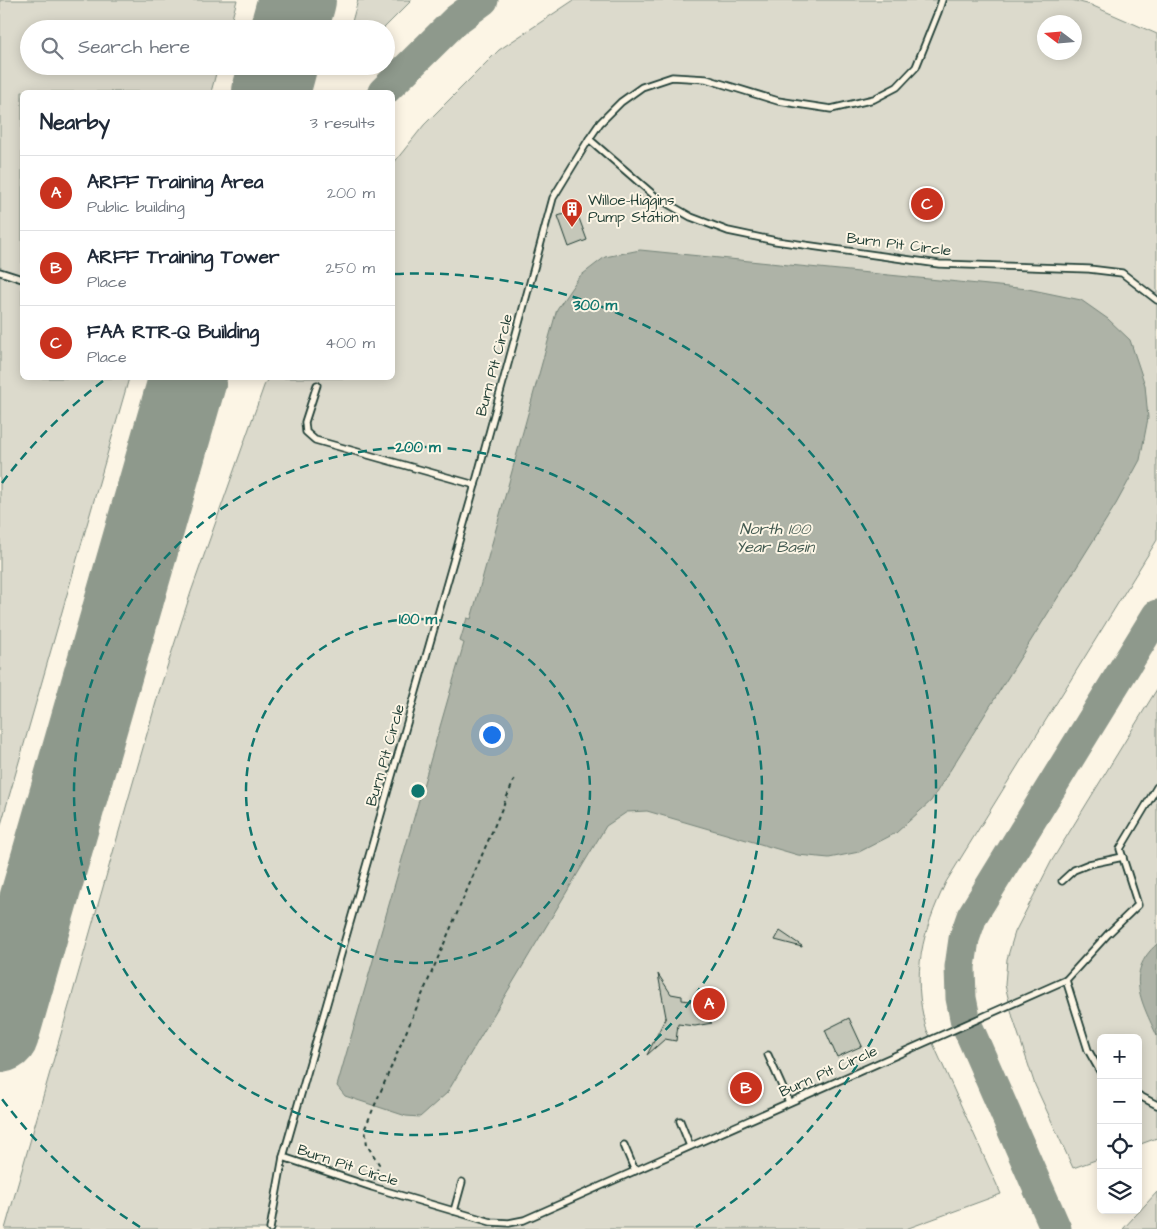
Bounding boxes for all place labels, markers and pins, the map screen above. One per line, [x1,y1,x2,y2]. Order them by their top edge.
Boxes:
pin: C [911,185,943,223]
place label: Willoe-Higgins Pump Station [588,190,679,228]
building icon: Willoe-Higgins Pump Station [560,197,584,228]
centre of rings [409,782,427,800]
pin: A [693,985,725,1023]
pin: B [730,1069,762,1107]

